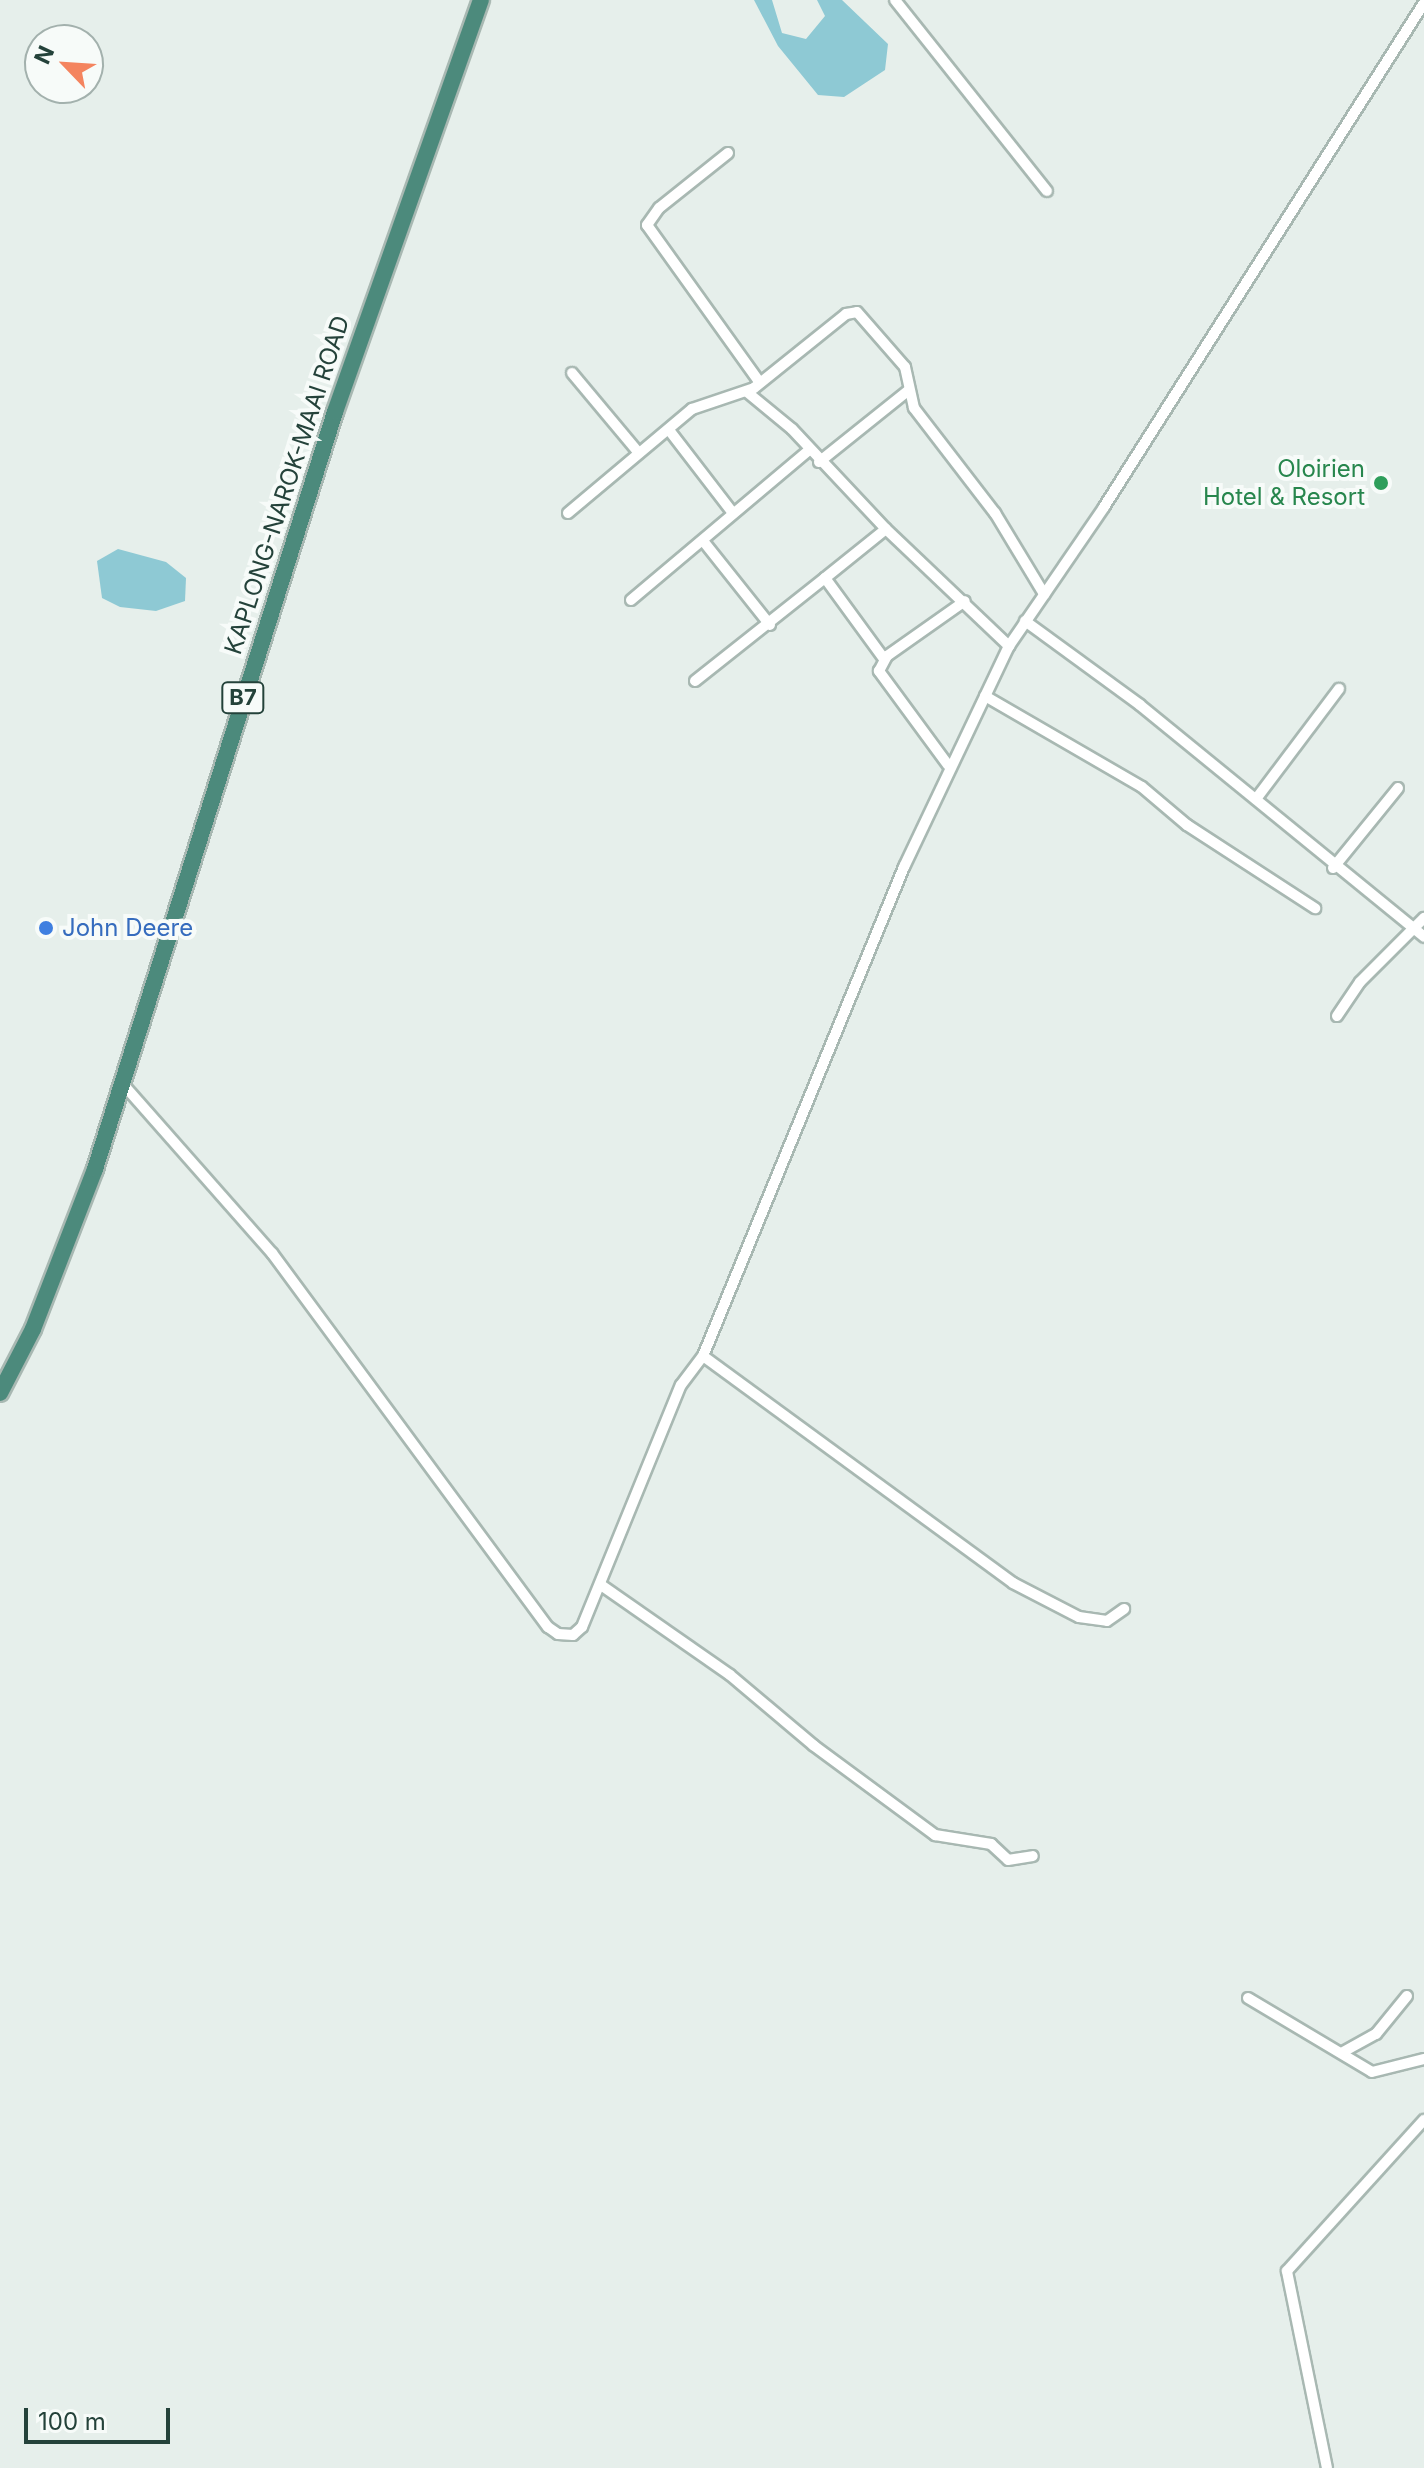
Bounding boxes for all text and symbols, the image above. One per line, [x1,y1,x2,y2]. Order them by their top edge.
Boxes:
north arrow [24,24,104,104]
text: N [29,42,59,68]
street label: KAPLONG-NAROK-MAAI ROAD [219,312,355,658]
place label: Oloirien Hotel & Resort [1203,455,1365,511]
marker: Oloirien Hotel & Resort [1372,474,1390,492]
road number: B7 [221,680,265,716]
place label: John Deere [62,914,193,942]
marker: John Deere [37,919,55,937]
scale bar [28,2392,174,2442]
text: 100 m [38,2407,106,2436]

